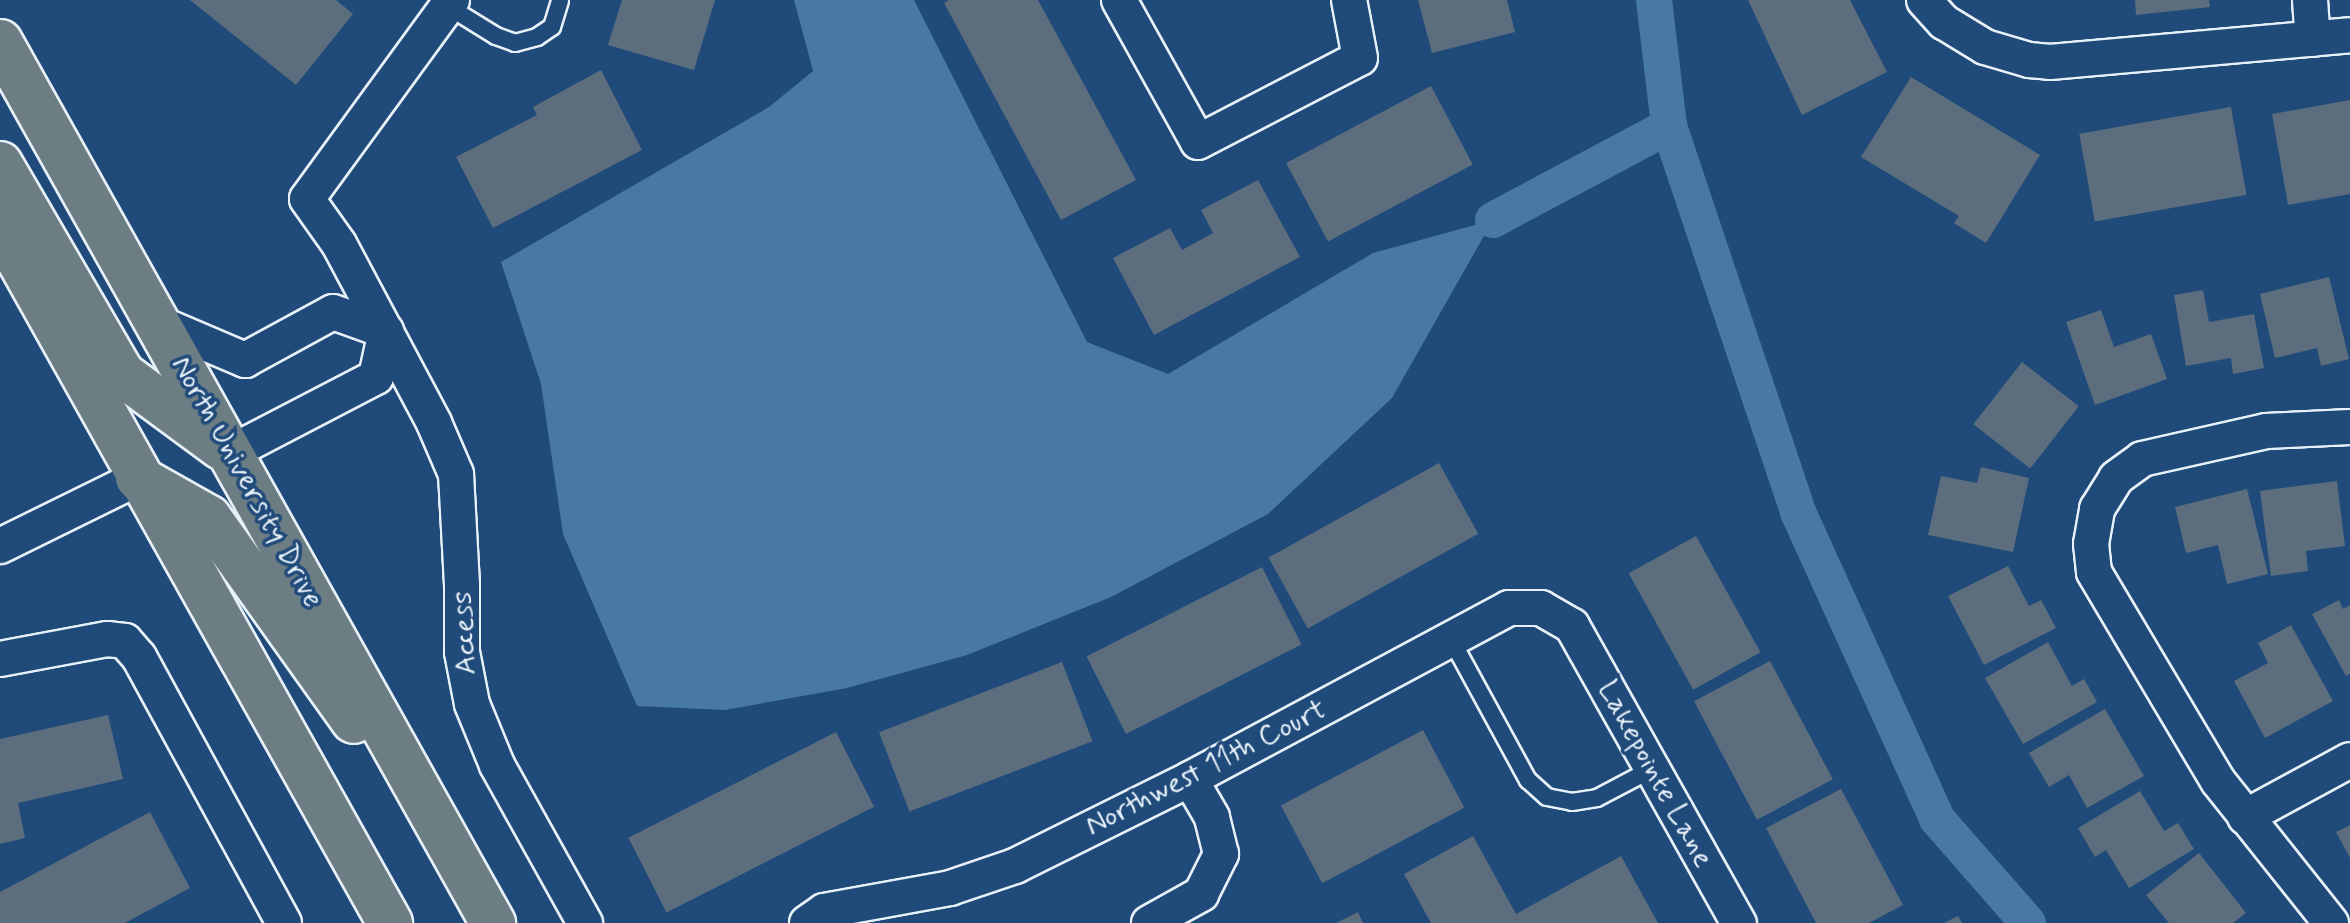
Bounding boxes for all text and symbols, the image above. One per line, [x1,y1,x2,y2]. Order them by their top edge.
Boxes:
street label: North University Drive [163,350,331,614]
street label: Access [445,590,485,676]
street label: Lakepointe Lane [1589,675,1721,873]
street label: Northwest 11th Court [1079,692,1333,844]

